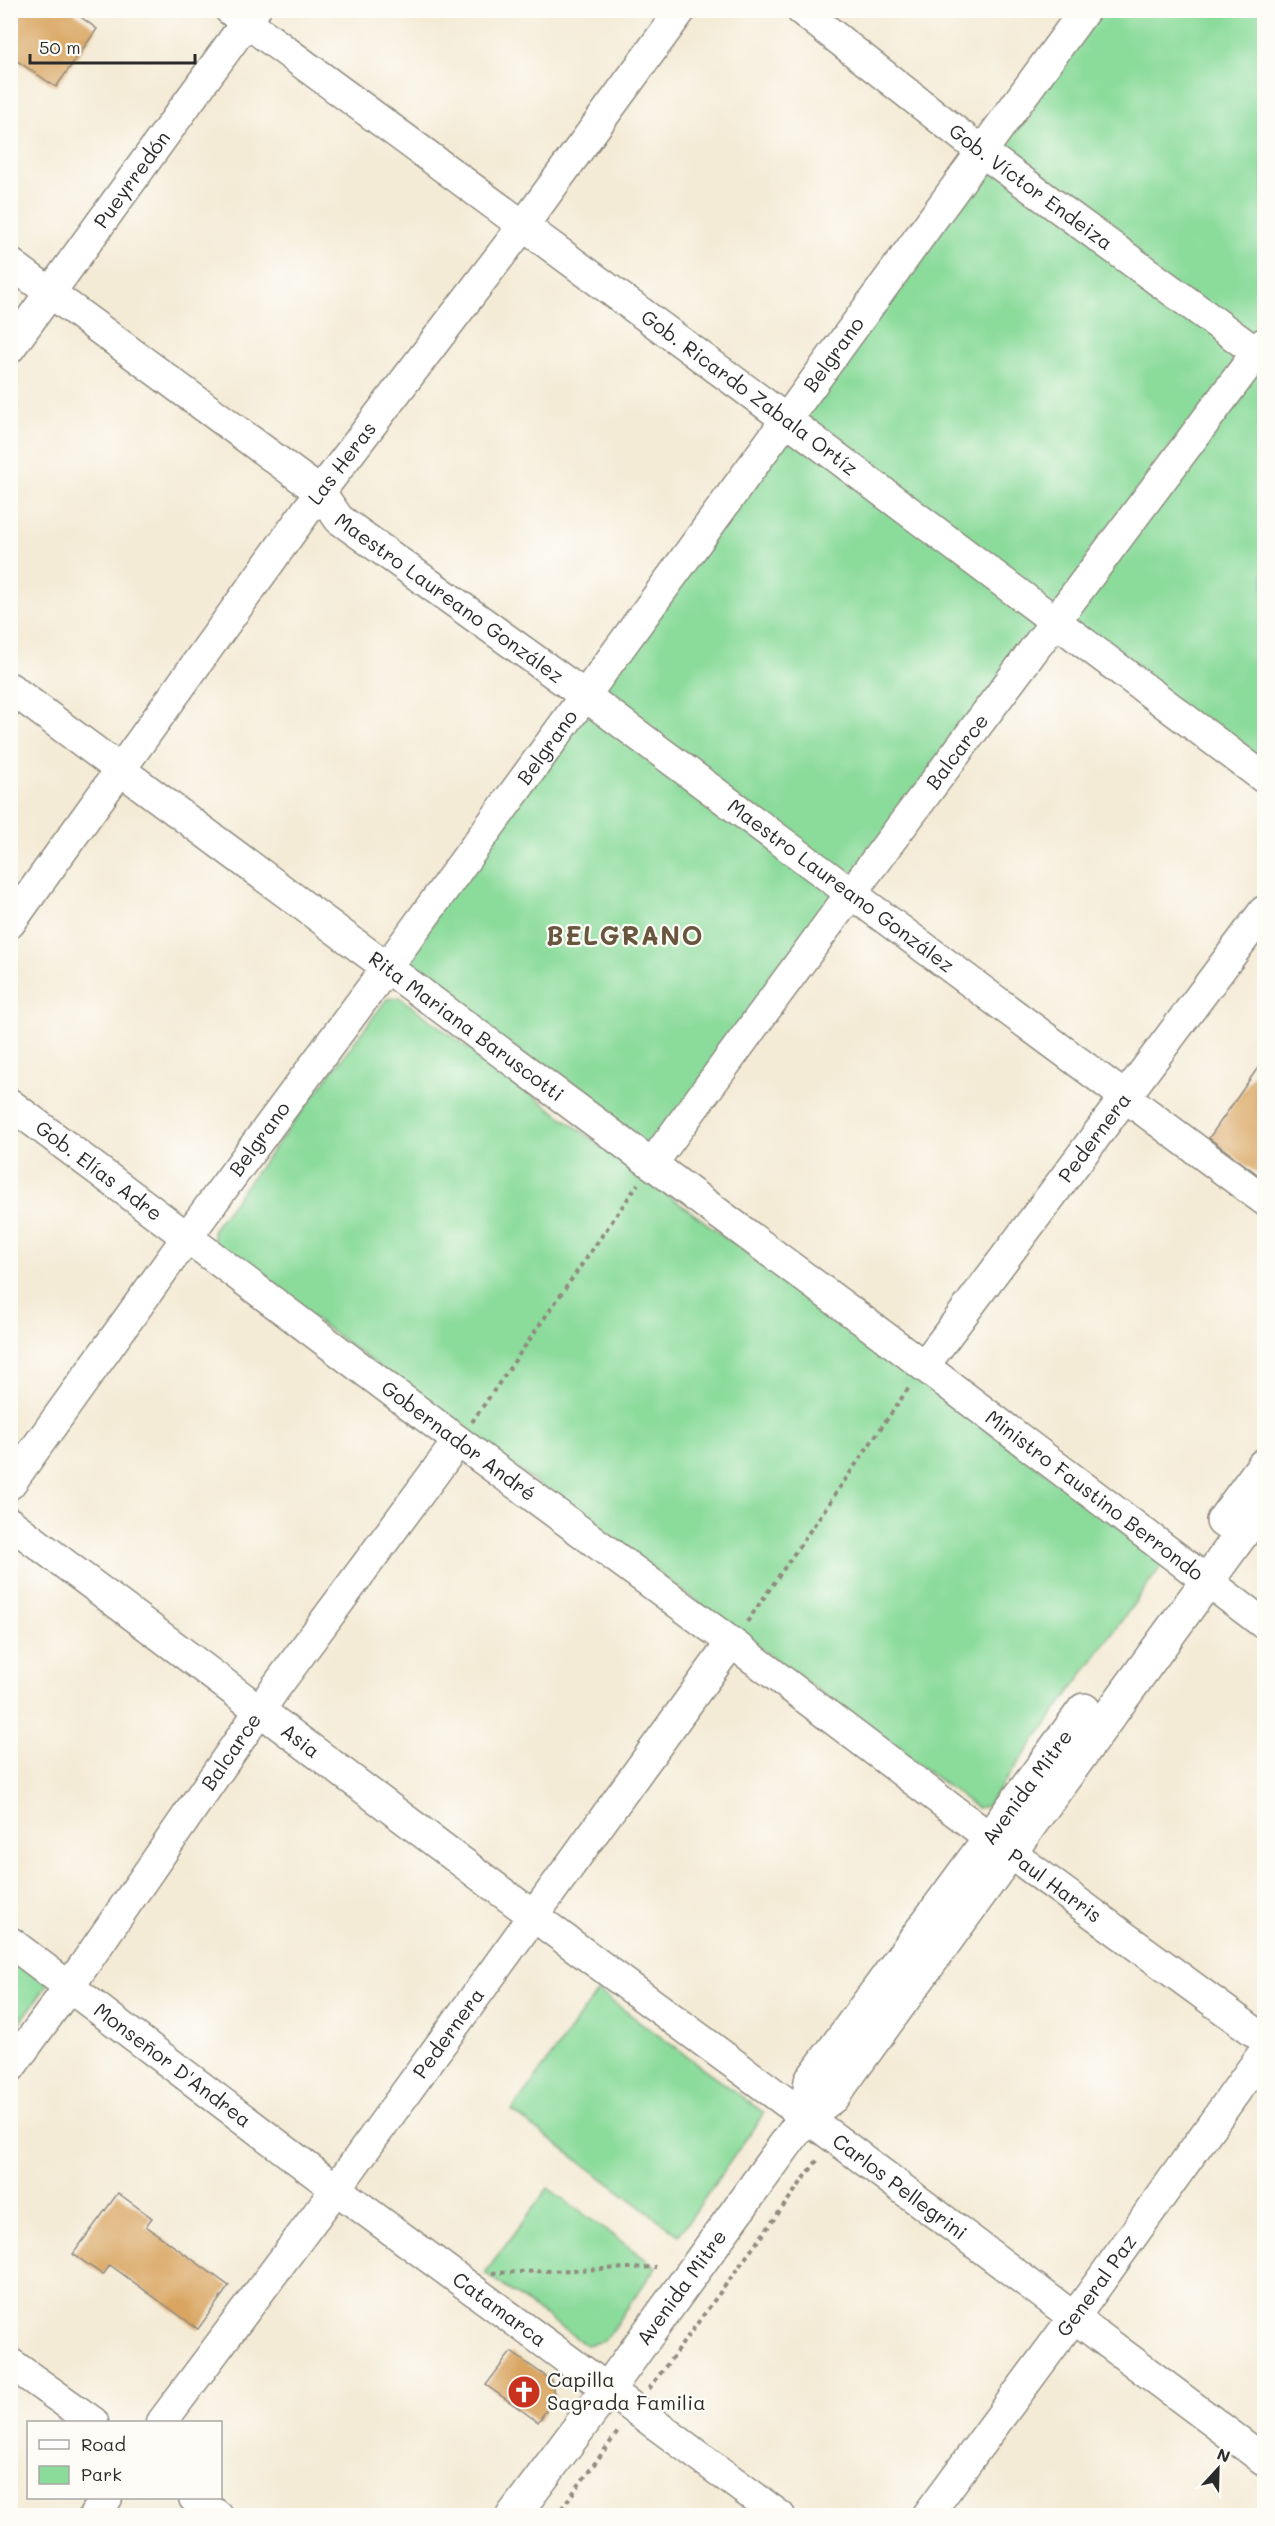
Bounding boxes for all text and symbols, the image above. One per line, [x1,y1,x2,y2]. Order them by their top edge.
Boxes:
scale bar [30,27,195,65]
text: 50 m [39,35,81,59]
street label: Gob. Víctor Endeiza [944,117,1118,255]
street label: Pueyrredón [87,125,175,233]
street label: Gob. Ricardo Zabala Ortíz [636,303,863,481]
street label: Belgrano [797,311,869,397]
street label: Las Heras [301,416,381,510]
street label: Maestro Laureano González [330,506,569,688]
street label: Belgrano [510,704,583,789]
street label: Balcarce [920,708,993,794]
street label: Maestro Laureano González [723,792,960,978]
district label: BELGRANO [546,918,704,952]
street label: Rita Mariana Baruscotti [364,945,570,1106]
street label: Pedernera [1052,1087,1136,1187]
street label: Belgrano [223,1095,295,1181]
street label: Gob. Elías Adre [31,1114,168,1226]
street label: Gobernador André [377,1374,542,1506]
street label: Ministro Faustino Berrondo [981,1404,1209,1586]
street label: Balcarce [195,1707,266,1795]
street label: Asia [276,1717,326,1763]
street label: Avenida Mitre [975,1724,1077,1850]
street label: Paul Harris [1004,1842,1108,1928]
street label: Pedernera [406,1982,489,2083]
street label: Monseñor D'Andrea [89,1996,257,2132]
street label: Carlos Pellegrini [828,2127,973,2245]
street label: Avenida Mitre [630,2224,732,2350]
street label: General Paz [1050,2229,1142,2342]
street label: Catamarca [448,2265,552,2352]
place label: Capilla Sagrada Familia [547,2366,706,2415]
church icon: Capilla Sagrada Familia [506,2374,542,2410]
legend [27,2421,222,2499]
text: Road [81,2432,126,2456]
north arrow [1188,2439,1248,2499]
text: N [1214,2443,1233,2467]
text: Park [81,2462,122,2486]

